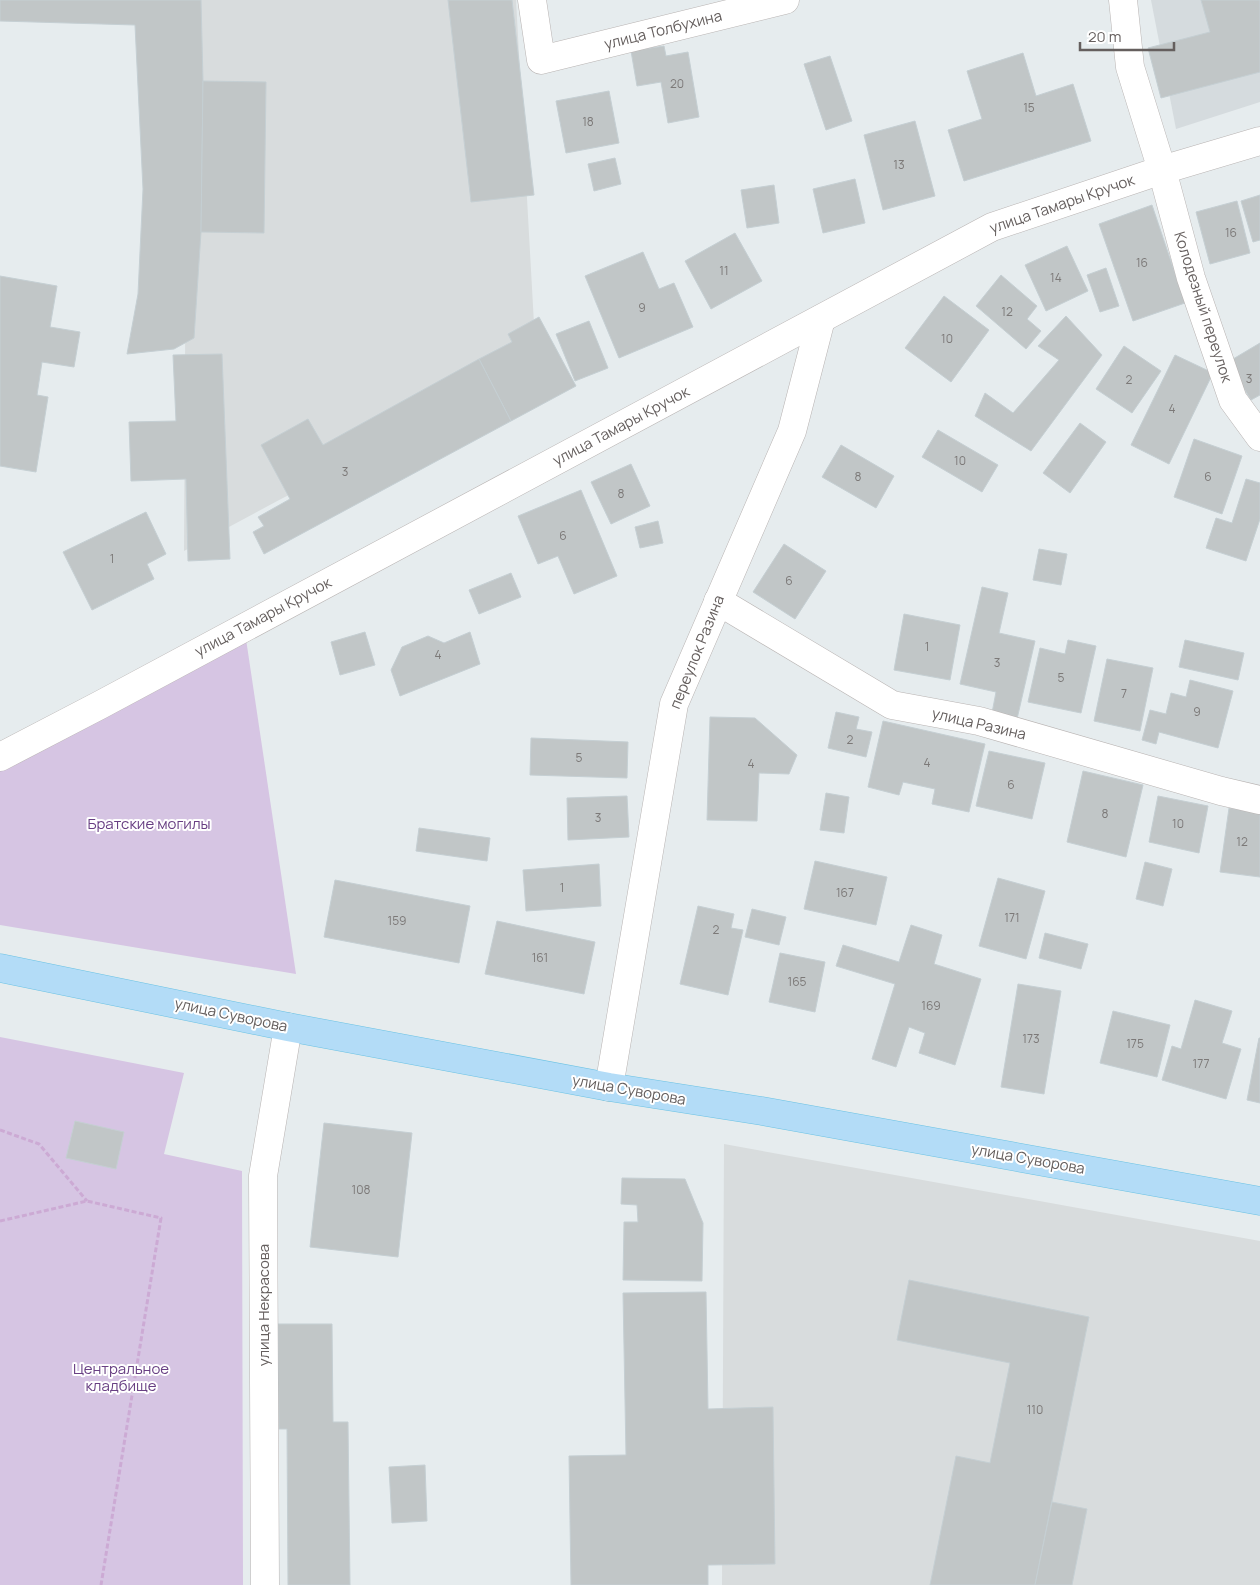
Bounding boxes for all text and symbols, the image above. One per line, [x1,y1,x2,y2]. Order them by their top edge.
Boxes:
street label: улица Толбухина [602,5,724,54]
scale bar [1080,20,1174,52]
text: 20 m [1088,26,1121,47]
house number: 20 [670,75,684,92]
house number: 15 [1023,99,1035,116]
house number: 18 [582,113,594,130]
house number: 13 [893,156,905,173]
street label: улица Тамары Кручок [987,169,1138,238]
house number: 16 [1225,224,1237,241]
street label: Колодезный переулок [1169,229,1238,386]
house number: 16 [1136,254,1148,271]
house number: 11 [719,262,729,279]
house number: 14 [1050,269,1062,286]
house number: 9 [638,299,646,316]
house number: 12 [1001,303,1013,320]
house number: 10 [941,330,953,347]
house number: 3 [1246,370,1252,387]
house number: 2 [1126,371,1133,388]
street label: улица Тамары Кручок [549,380,693,471]
house number: 4 [1168,400,1176,417]
house number: 10 [954,452,966,469]
house number: 3 [342,463,348,480]
house number: 8 [855,468,862,485]
house number: 6 [1204,468,1212,485]
house number: 8 [618,485,625,502]
house number: 6 [559,527,567,544]
house number: 1 [110,550,114,567]
street label: улица Тамары Кручок [191,571,335,662]
house number: 6 [785,572,793,589]
street label: переулок Разина [664,592,729,712]
house number: 1 [925,638,929,655]
house number: 4 [434,646,442,663]
house number: 3 [994,654,1000,671]
house number: 5 [1058,669,1065,686]
house number: 7 [1121,685,1127,702]
street label: улица Разина [930,702,1028,745]
house number: 9 [1193,703,1201,720]
house number: 2 [847,731,854,748]
house number: 5 [576,749,583,766]
house number: 4 [923,754,931,771]
house number: 4 [747,755,755,772]
house number: 6 [1007,776,1015,793]
house number: 8 [1102,805,1109,822]
house number: 3 [595,809,601,826]
park label: Братские могилы [87,813,211,834]
house number: 10 [1172,815,1184,832]
house number: 12 [1236,833,1248,850]
house number: 1 [560,879,564,896]
house number: 167 [836,884,854,901]
house number: 171 [1004,909,1020,926]
house number: 159 [387,912,407,929]
house number: 2 [713,921,720,938]
house number: 161 [532,949,548,966]
house number: 165 [787,973,807,990]
street label: улица Суворова [173,992,290,1037]
house number: 169 [921,997,941,1014]
house number: 173 [1022,1030,1040,1047]
house number: 175 [1126,1035,1144,1052]
house number: 177 [1192,1055,1210,1072]
street label: улица Суворова [571,1069,688,1110]
street label: улица Суворова [970,1138,1087,1179]
house number: 108 [352,1181,371,1198]
street label: улица Некрасова [253,1244,274,1366]
park label: Центральное кладбище [73,1358,169,1396]
house number: 110 [1027,1401,1043,1418]

